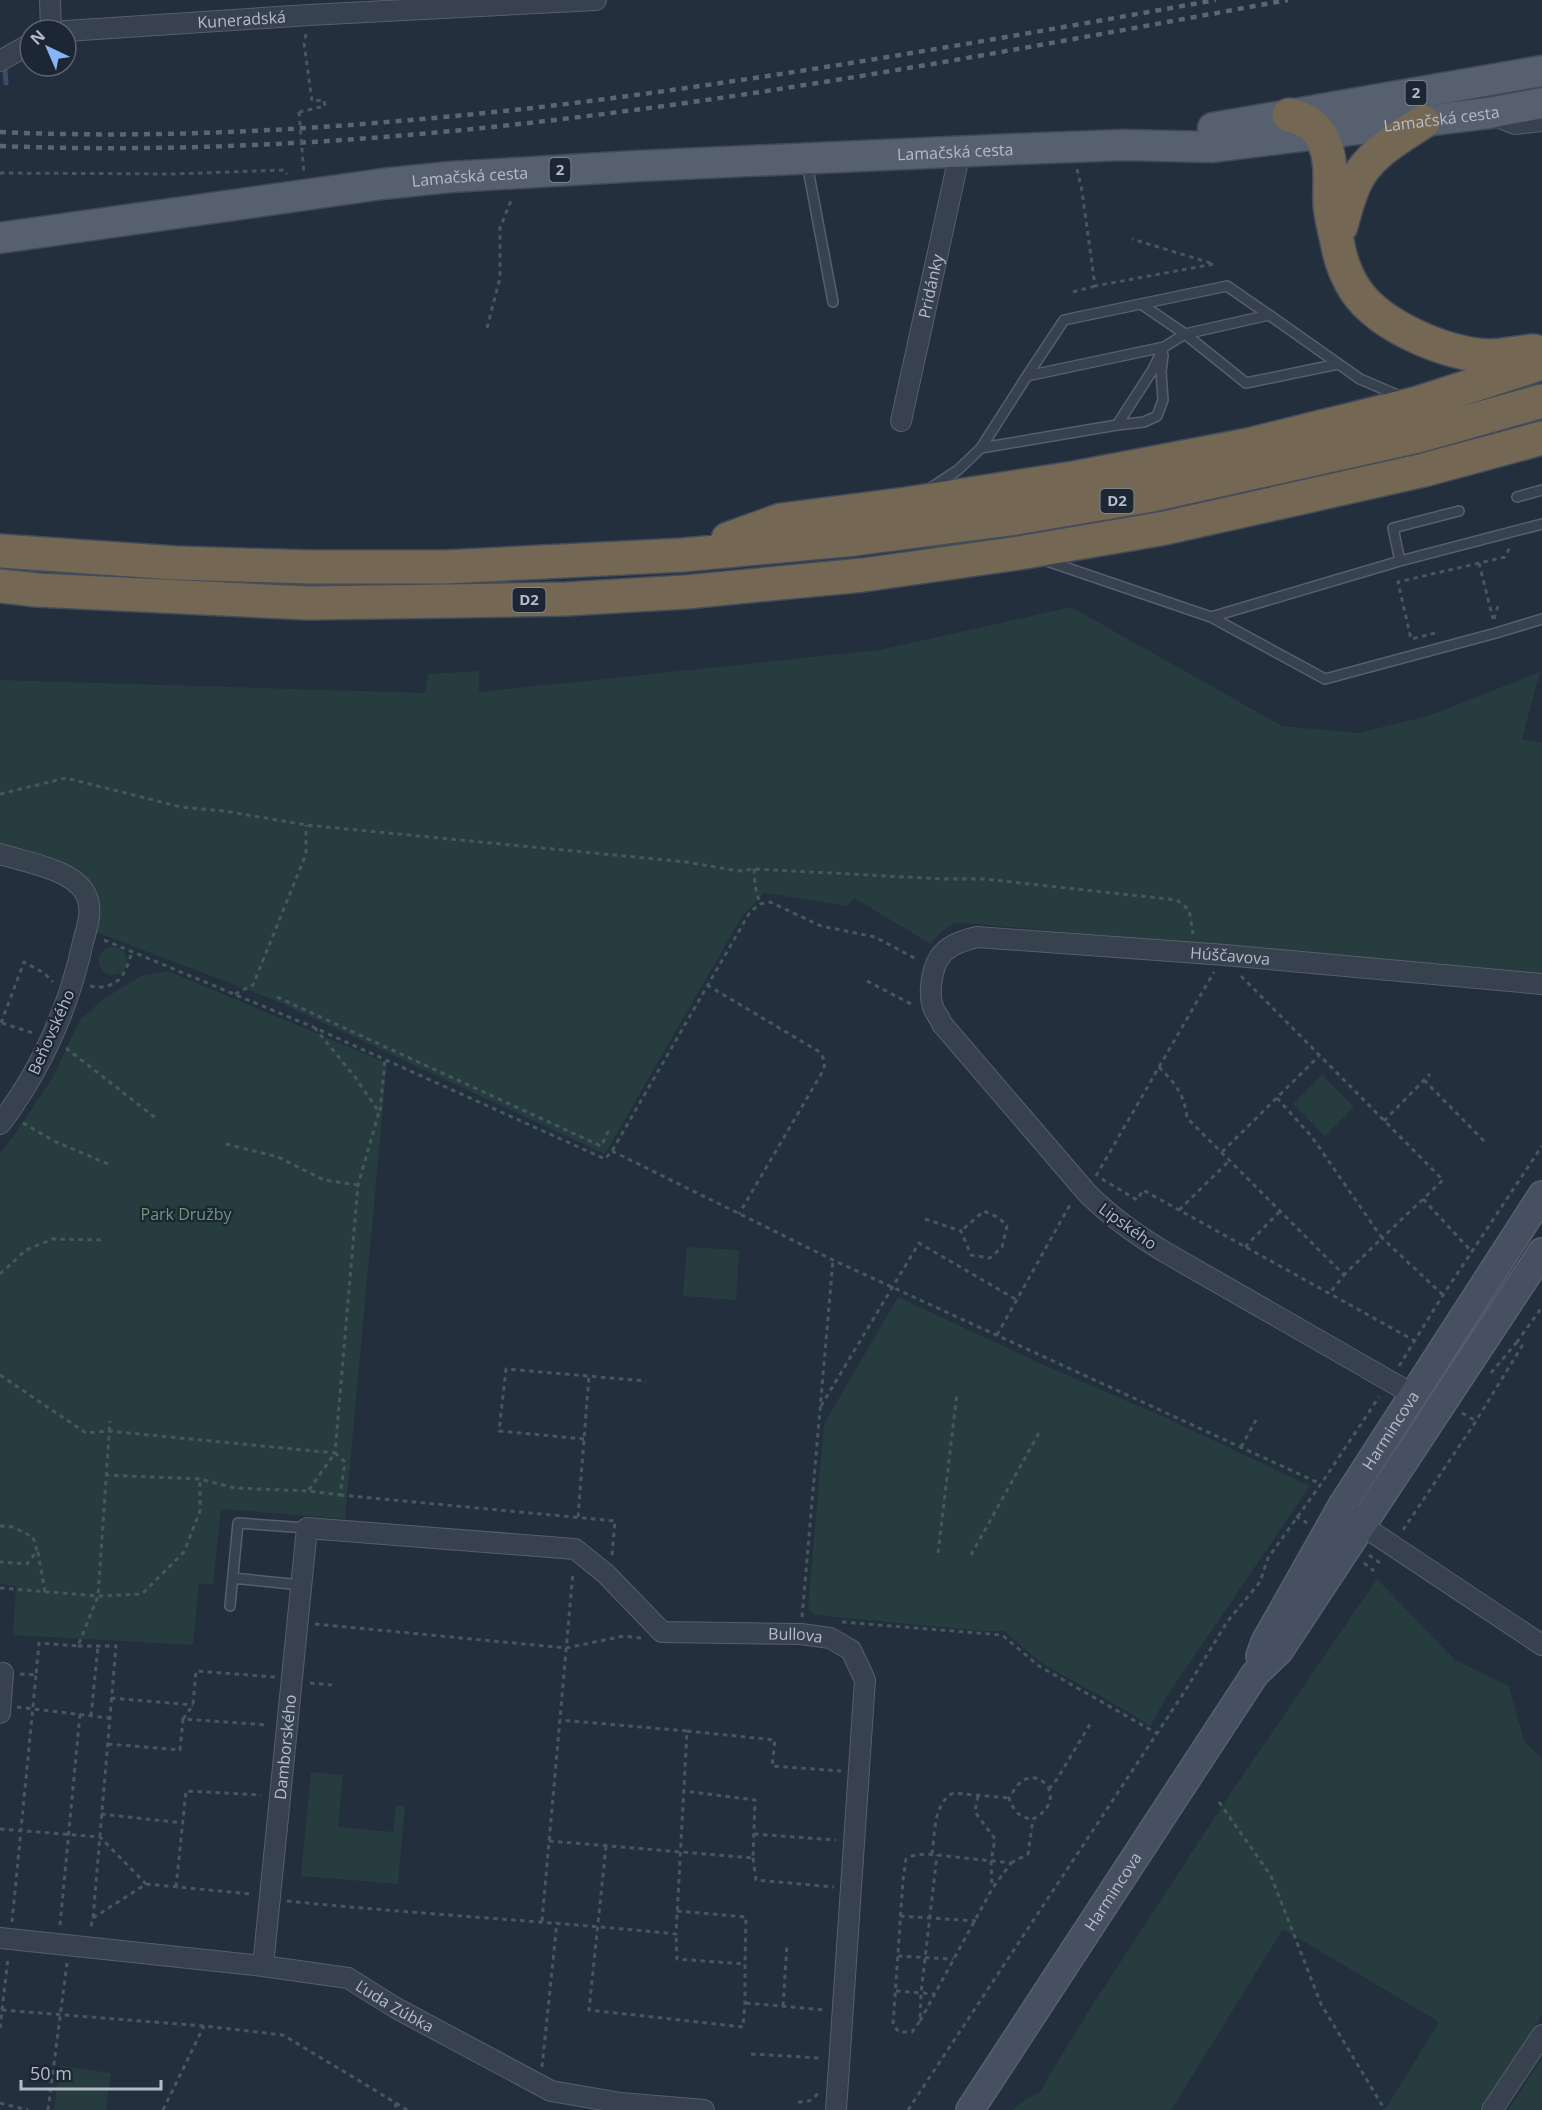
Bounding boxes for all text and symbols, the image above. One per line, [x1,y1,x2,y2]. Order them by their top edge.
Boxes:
street label: Kuneradská [197,6,287,33]
north arrow [18,18,78,78]
text: N [25,25,50,50]
road number: 2 [1406,81,1426,105]
street label: Lamačská cesta [1382,100,1501,137]
street label: Lamačská cesta [896,138,1014,165]
road number: 2 [550,158,570,182]
street label: Lamačská cesta [411,161,529,192]
street label: Pridánky [913,251,948,320]
road number: D2 [1100,489,1134,513]
road number: D2 [512,588,546,612]
street label: Húščavova [1189,942,1271,970]
street label: Beňovského [22,986,80,1078]
street label: Lipského [1095,1198,1161,1254]
park label: Park Družby [141,1203,232,1225]
street label: Harmincova [1357,1387,1424,1474]
street label: Bullova [768,1622,824,1648]
street label: Damborského [269,1693,301,1801]
street label: Harmincova [1079,1848,1147,1935]
street label: Ľuda Zúbka [352,1975,438,2037]
scale bar [21,2053,160,2091]
text: 50 m [30,2061,72,2085]

